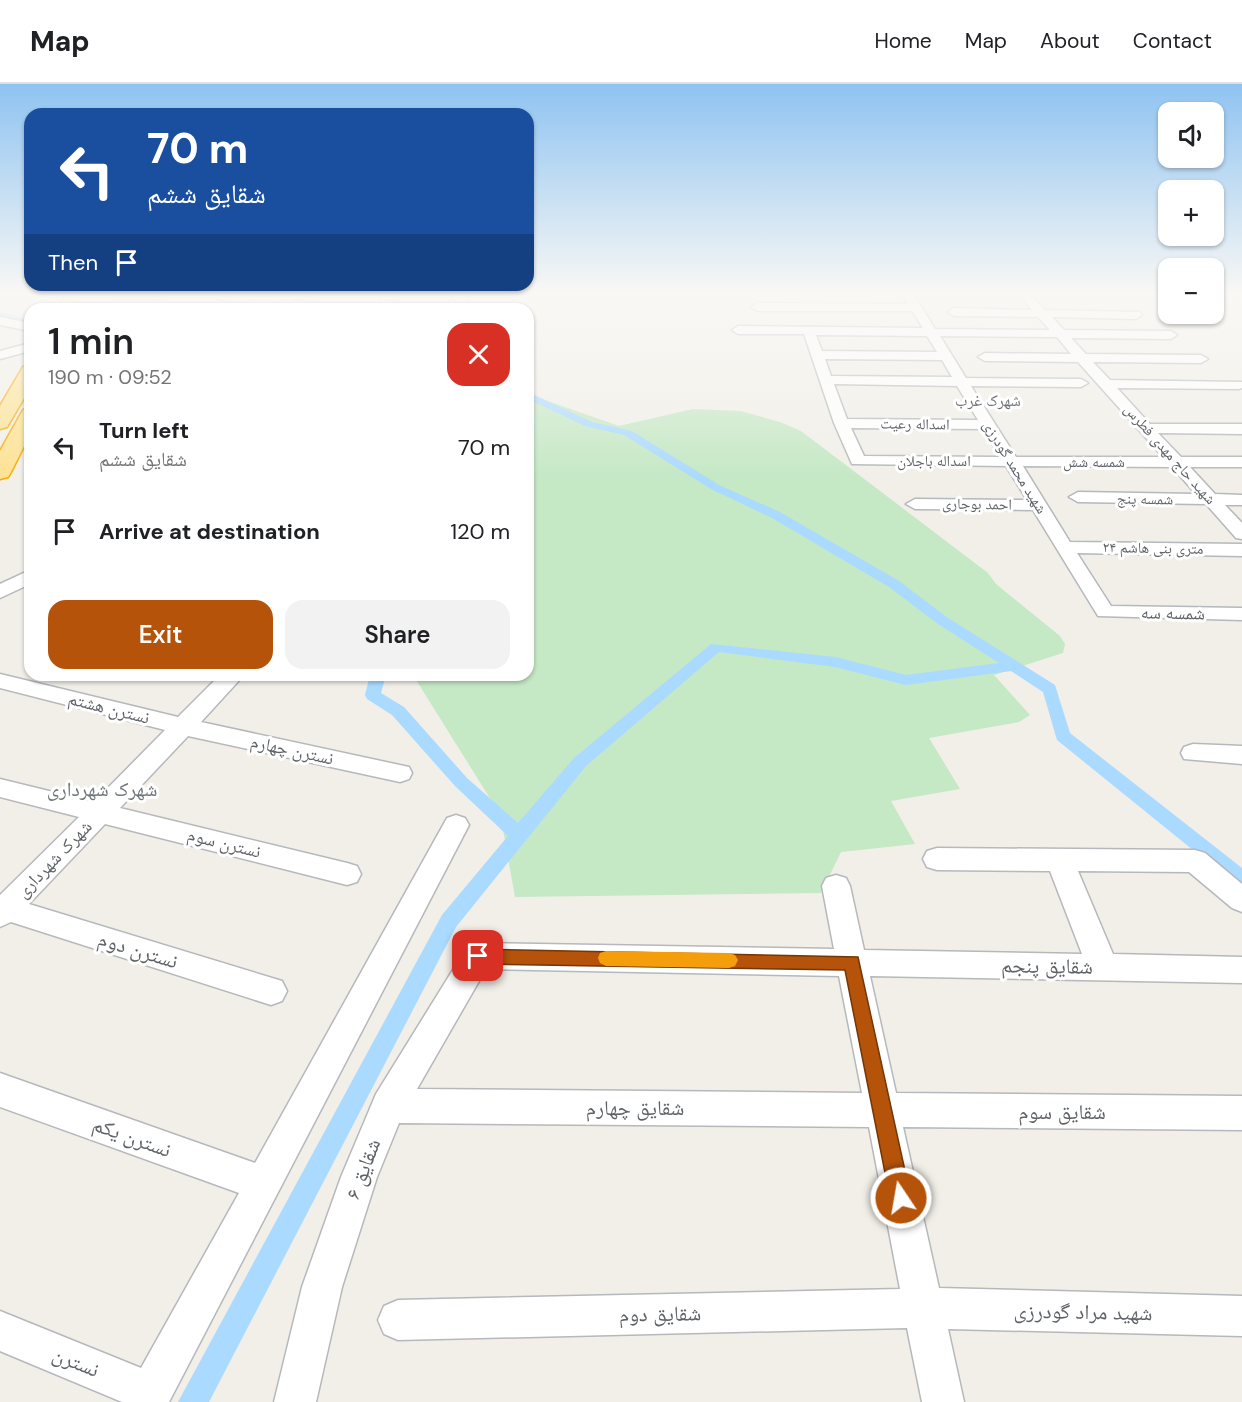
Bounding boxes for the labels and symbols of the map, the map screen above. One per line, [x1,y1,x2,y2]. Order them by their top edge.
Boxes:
district label: شهرک غرب [955,390,1021,411]
street label: شهید حاج مهدی فطرس [1119,399,1221,509]
street label: اسداله رعیت [880,413,950,435]
street label: شهید محمد گودرزی [978,417,1052,518]
street label: اسداله باجلان [897,451,971,471]
street label: شمسه شش [1063,452,1125,472]
street label: شمسه پنج [1117,489,1173,509]
street label: احمد بوجاری [942,493,1012,515]
street label: ۲۴ متری بنی هاشم [1102,537,1204,559]
street label: شمسه سه [1141,600,1205,626]
street label: نسترن هشتم [66,686,152,730]
street label: نسترن چهارم [248,729,336,771]
district label: شهرک شهرداری [47,776,157,802]
street label: شهرک شهرداری [11,815,97,903]
street label: نسترن سوم [185,822,263,864]
street label: نسترن دوم [94,925,182,975]
pin [452,930,503,981]
street label: شقایق پنجم [1001,951,1093,981]
street label: شقایق چهارم [586,1094,684,1122]
street label: شقایق سوم [1018,1098,1106,1126]
street label: نسترن یکم [89,1110,175,1164]
street label: شقایق ۶ [339,1135,387,1203]
position arrow [869,1166,933,1230]
street label: شهید مراد گودرزی [1013,1297,1153,1327]
street label: شقایق دوم [619,1299,701,1329]
street label: نسترن [48,1340,104,1384]

